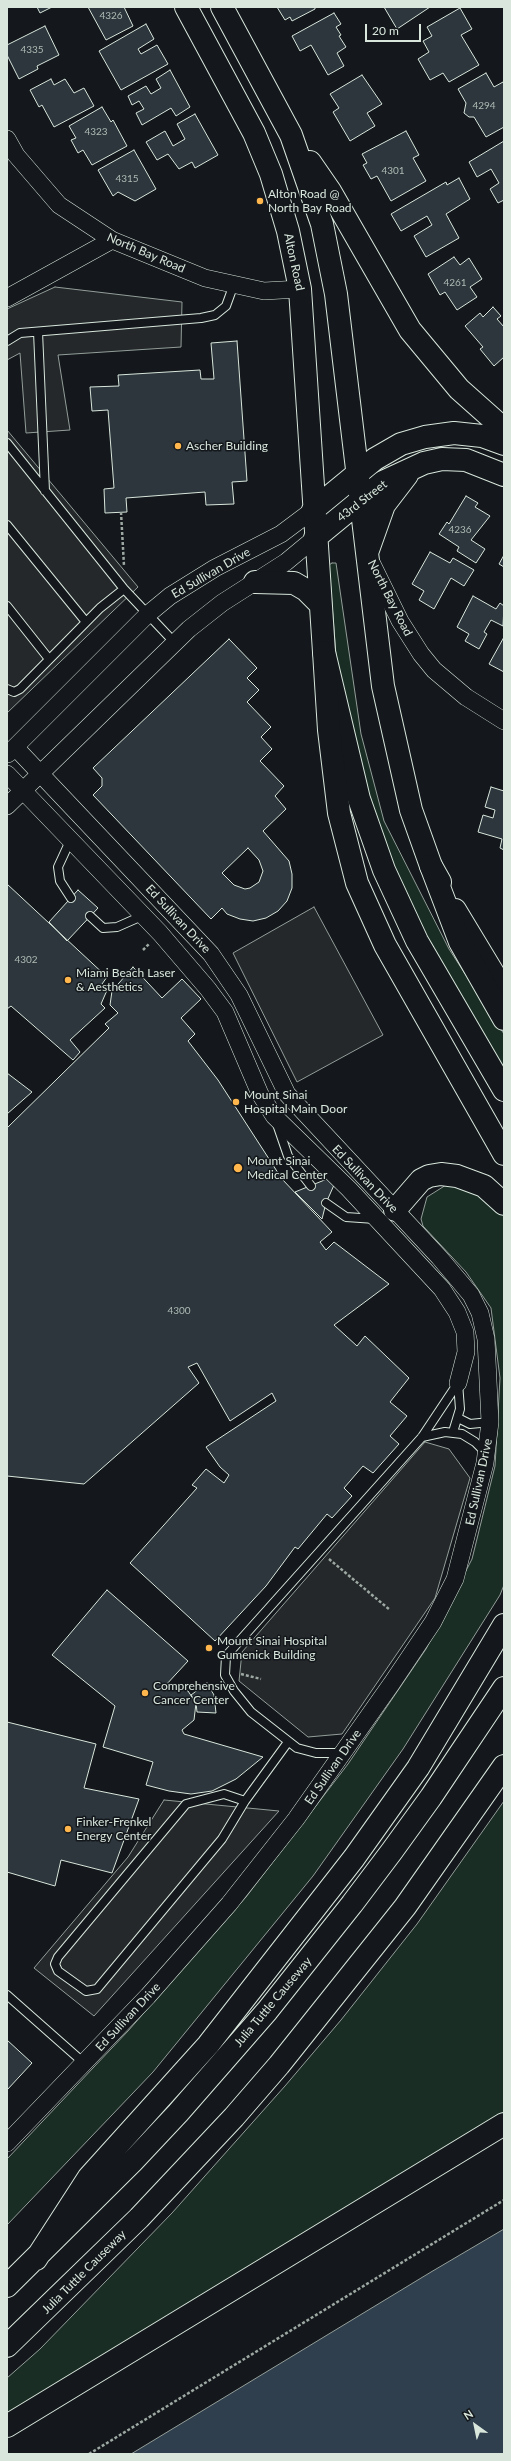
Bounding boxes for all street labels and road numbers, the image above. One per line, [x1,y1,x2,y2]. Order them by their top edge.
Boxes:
street label: North Bay Road [105,230,187,276]
street label: Alton Road [281,232,307,292]
street label: 43rd Street [334,477,390,525]
street label: Ed Sullivan Drive [169,545,253,601]
street label: North Bay Road [365,557,415,639]
street label: Ed Sullivan Drive [143,882,213,956]
street label: Ed Sullivan Drive [329,1142,401,1216]
street label: Ed Sullivan Drive [463,1437,495,1527]
street label: Ed Sullivan Drive [302,1727,364,1807]
street label: Julia Tuttle Causeway [231,1954,315,2050]
street label: Ed Sullivan Drive [93,1980,163,2054]
street label: Julia Tuttle Causeway [39,2227,129,2317]

